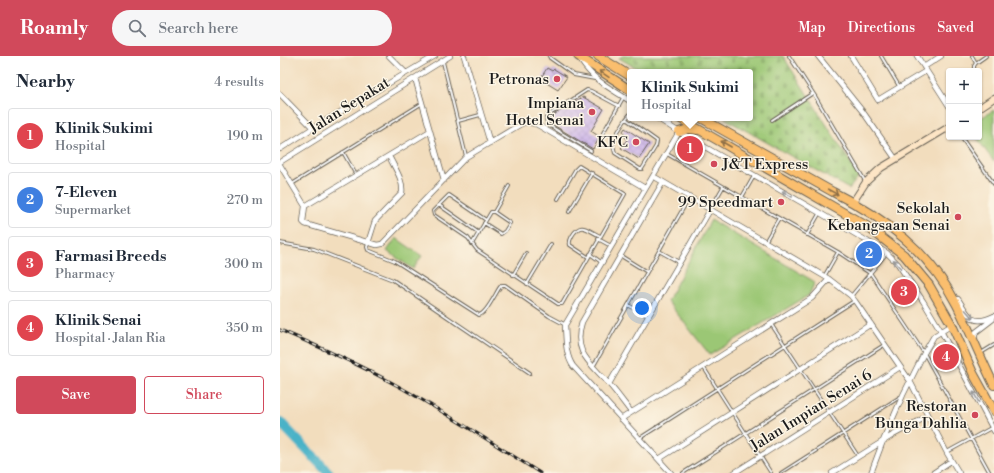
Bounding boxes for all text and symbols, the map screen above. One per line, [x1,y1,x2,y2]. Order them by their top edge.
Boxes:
search box [112,10,392,46]
text: Roamly [20,16,88,40]
icon: search [126,17,148,39]
text: Search here [158,19,238,38]
text: Map [798,19,826,37]
text: Directions [848,19,915,37]
text: Saved [937,19,974,37]
map controls [946,68,982,140]
button: + [946,68,982,104]
popup [627,69,753,121]
place label: Petronas [489,70,549,89]
one-way arrow [598,70,609,78]
text: Nearby [16,71,75,93]
street label: Jalan Sepakat [305,73,394,138]
text: 4 results [214,74,264,90]
marker: Petronas [552,74,562,84]
text: Klinik Sukimi [641,78,739,97]
place label: Impiana Hotel Senai [506,94,584,130]
text: Hospital [641,97,691,113]
button: − [946,104,982,140]
marker: Impiana Hotel Senai [587,107,597,117]
text: Klinik Sukimi [55,119,153,138]
text: 1 [27,128,33,144]
text: 190 m [227,128,263,144]
place label: KFC [597,133,628,152]
pin: 1 [677,134,703,164]
marker: KFC [631,137,641,147]
text: Hospital [55,138,105,154]
one-way arrow [720,140,732,148]
place label: J&T Express [721,155,808,174]
marker: J&T Express [709,159,719,169]
text: 7-Eleven [55,183,117,202]
one-way arrow [827,189,839,196]
one-way arrow [782,190,794,198]
text: 2 [26,192,34,208]
text: 270 m [227,192,263,208]
place label: 99 Speedmart [678,193,774,212]
marker: 99 Speedmart [776,197,786,207]
place label: Sekolah Kebangsaan Senai [827,199,950,235]
text: Supermarket [55,202,131,218]
marker: Sekolah Kebangsaan Senai [953,212,963,222]
pin: 2 [856,239,882,269]
text: Farmasi Breeds [55,247,166,266]
text: 3 [26,256,34,272]
text: 300 m [225,256,263,272]
one-way arrow [892,258,901,269]
text: Pharmacy [55,266,115,282]
pin: 3 [891,277,917,307]
your location [632,298,652,318]
one-way arrow [965,309,974,319]
text: Klinik Senai [55,311,141,330]
text: 4 [26,320,34,336]
text: 350 m [226,320,263,336]
text: Hospital · Jalan Ria [55,330,166,346]
pin: 4 [933,342,959,372]
street label: Jalan Impian Senai 6 [746,365,876,456]
button: Save [16,376,136,414]
button: Share [144,376,264,414]
one-way arrow [972,391,979,403]
place label: Restoran Bunga Dahlia [874,397,967,433]
marker: Restoran Bunga Dahlia [970,410,980,420]

